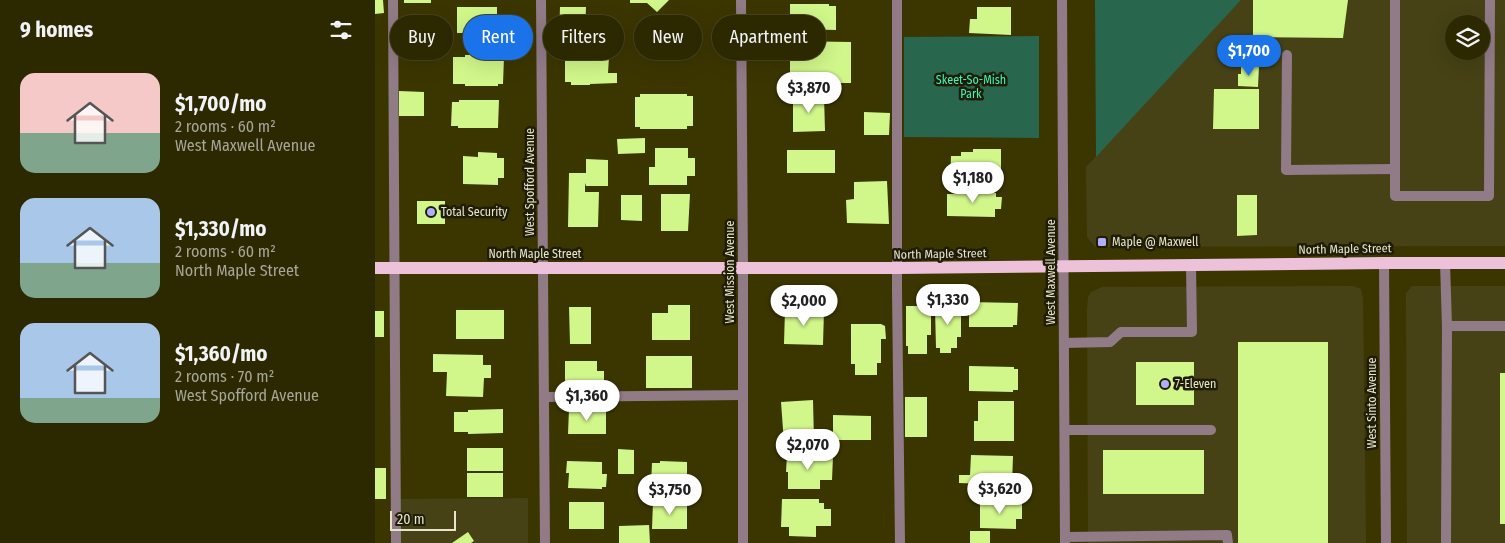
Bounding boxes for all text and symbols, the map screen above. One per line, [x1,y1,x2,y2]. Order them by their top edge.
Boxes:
chip: Buy [390,15,453,60]
chip: Rent [463,15,533,60]
chip: Filters [543,15,624,60]
chip: New [634,15,702,60]
chip: Apartment [712,15,826,60]
map controls [1445,15,1490,60]
button: layers [1445,15,1490,60]
icon: filters [327,16,355,44]
text: 9 homes [20,17,93,43]
pin: $1,700 [1208,34,1290,77]
text: $1,700 [1228,41,1270,60]
pin: $3,870 [768,72,850,114]
park label: Skeet-So-Mish Park [936,73,1006,101]
text: $3,870 [788,78,830,97]
text: $1,700/mo [175,91,266,117]
icon: home [60,93,120,153]
text: 2 rooms · 60 m² [175,117,276,136]
street label: West Spofford Avenue [523,128,537,236]
text: West Maxwell Avenue [175,136,315,155]
pin: $1,180 [932,162,1014,204]
text: $1,180 [953,168,993,187]
place label: Total Security [441,205,508,219]
marker: Total Security [425,206,437,218]
text: $1,330/mo [175,216,266,242]
icon: home [60,218,120,278]
street label: West Maxwell Avenue [1044,219,1058,325]
street label: West Mission Avenue [723,220,737,323]
place label: Maple @ Maxwell [1112,235,1198,249]
marker: Maple @ Maxwell [1096,236,1108,248]
street label: North Maple Street [1298,241,1392,257]
text: 2 rooms · 60 m² [175,242,276,261]
street label: North Maple Street [893,246,987,262]
street label: North Maple Street [488,247,582,261]
text: North Maple Street [175,261,299,280]
pin: $2,000 [763,284,845,327]
pin: $1,330 [907,284,989,326]
text: $1,330 [927,290,969,309]
text: $2,000 [782,291,826,310]
text: $1,360/mo [175,341,267,367]
icon: home [60,343,120,403]
street label: West Sinto Avenue [1365,357,1379,448]
text: 2 rooms · 70 m² [175,367,274,386]
place label: 7-Eleven [1175,377,1216,391]
marker: 7-Eleven [1159,378,1171,390]
pin: $1,360 [546,380,628,422]
text: West Spofford Avenue [175,386,319,405]
text: $1,360 [566,386,608,405]
pin: $2,070 [767,428,849,471]
text: $2,070 [787,435,829,454]
pin: $3,620 [959,472,1041,515]
pin: $3,750 [629,474,711,516]
text: $3,620 [978,479,1022,498]
text: $3,750 [649,480,691,499]
scale bar [390,508,456,531]
text: 20 m [397,511,425,528]

